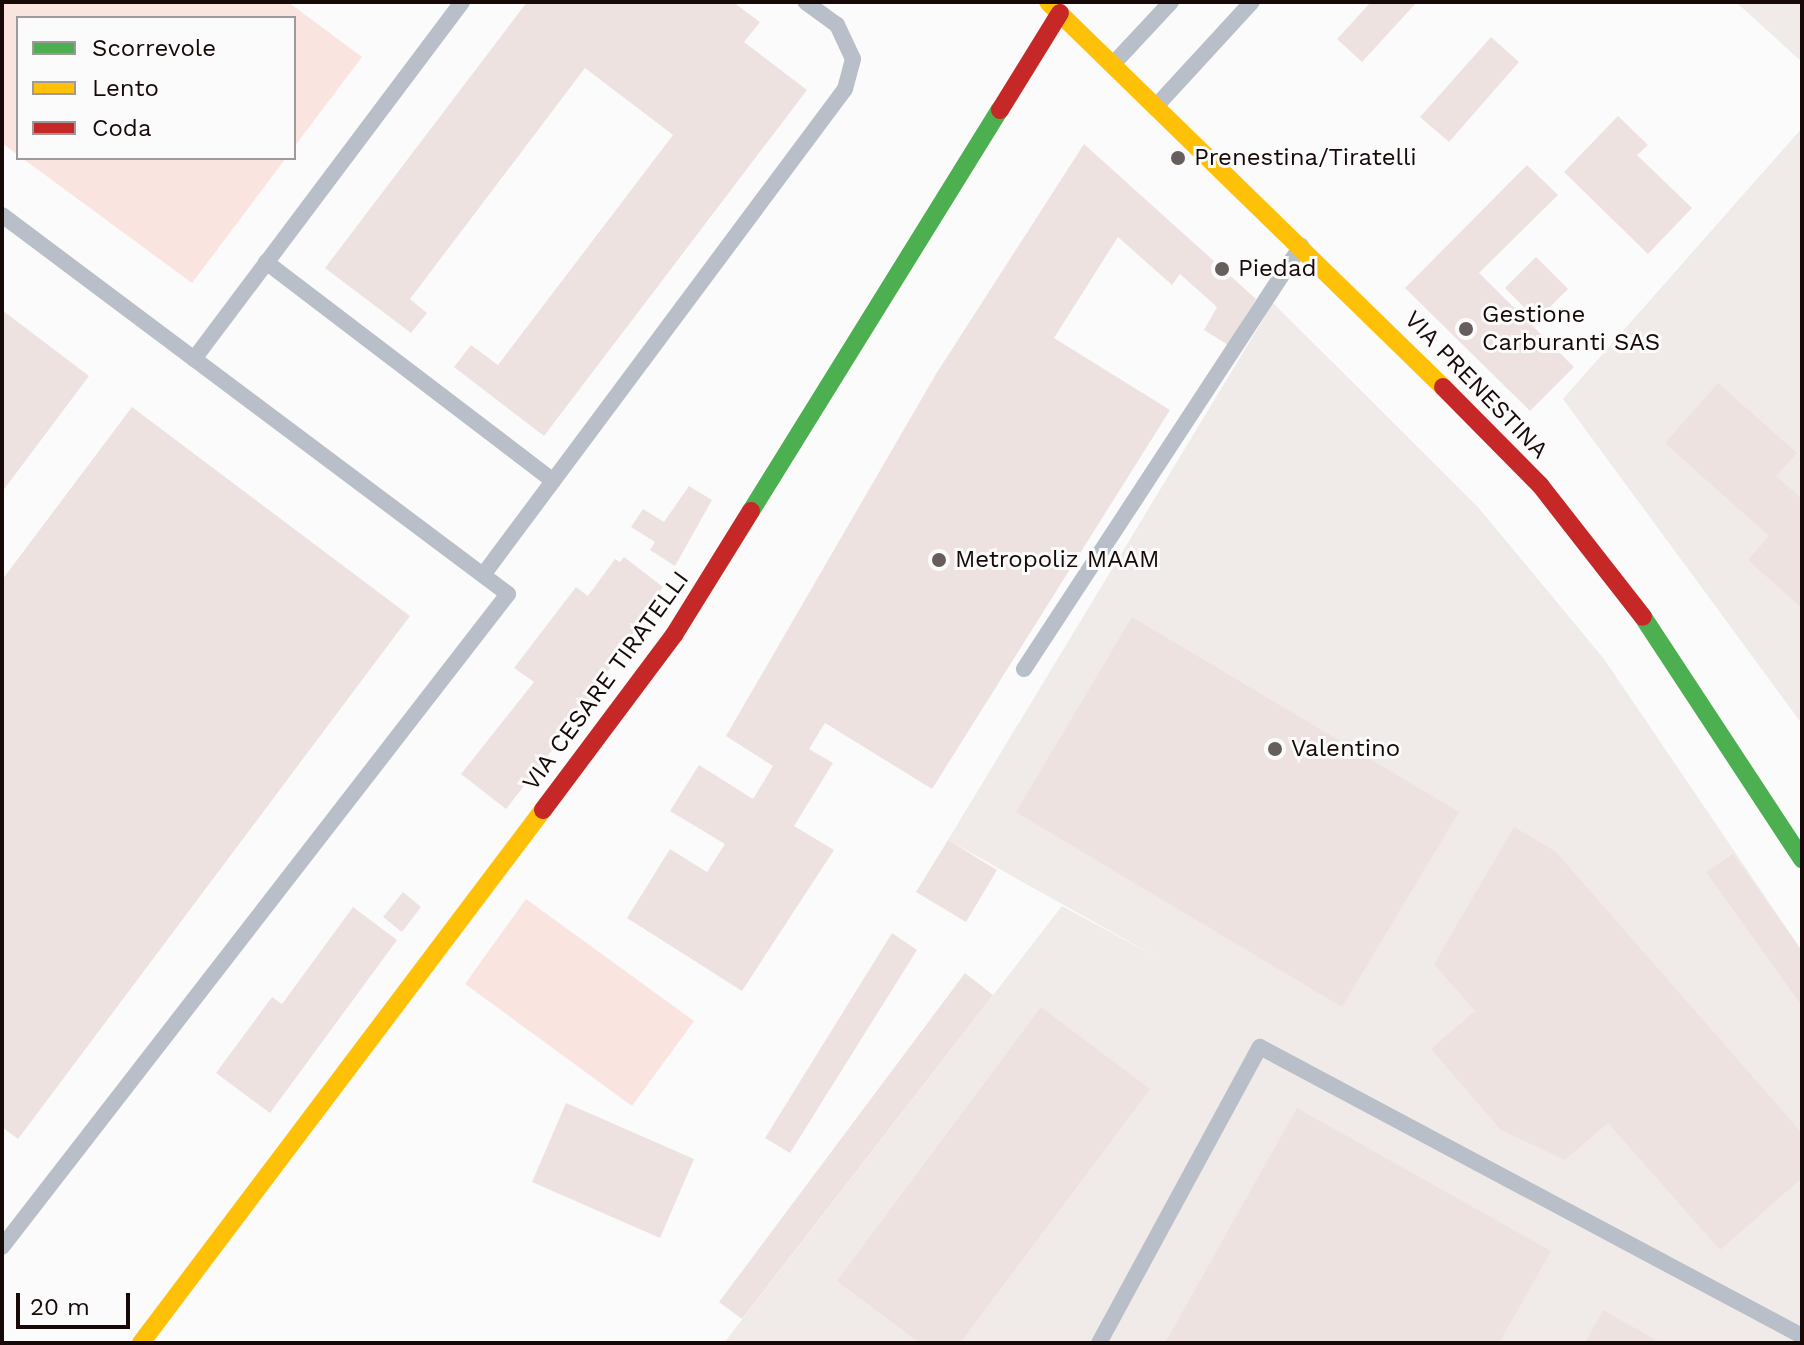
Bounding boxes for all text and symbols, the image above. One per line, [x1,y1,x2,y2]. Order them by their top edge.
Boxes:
legend [16,16,296,160]
text: Scorrevole [92,34,216,62]
text: Lento [92,74,159,102]
text: Coda [92,114,152,142]
place label: Prenestina/Tiratelli [1194,144,1417,172]
marker: Prenestina/Tiratelli [1169,149,1187,167]
place label: Piedad [1238,255,1317,283]
marker: Piedad [1213,260,1231,278]
place label: Gestione Carburanti SAS [1482,301,1660,357]
street label: VIA PRENESTINA [1398,305,1554,465]
marker: Gestione Carburanti SAS [1457,320,1475,338]
place label: Metropoliz MAAM [955,546,1160,574]
marker: Metropoliz MAAM [930,551,948,569]
street label: VIA CESARE TIRATELLI [516,565,696,797]
place label: Valentino [1291,735,1400,763]
marker: Valentino [1266,740,1284,758]
scale bar [20,1277,134,1327]
text: 20 m [30,1293,90,1321]

